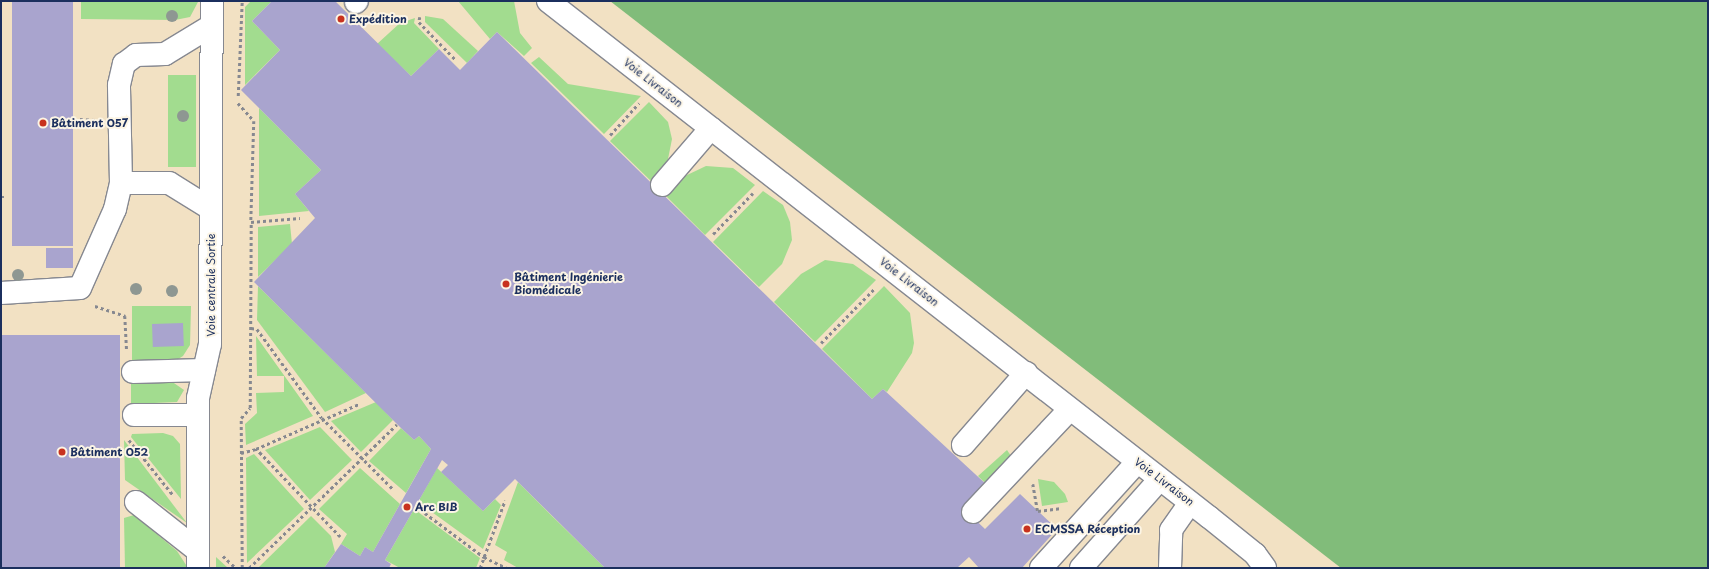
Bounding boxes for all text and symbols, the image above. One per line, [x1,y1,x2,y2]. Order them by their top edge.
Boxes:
place label: Expédition [349,12,407,26]
marker: Expédition [336,14,346,24]
street label: Voie Livraison [621,56,685,110]
place label: Bâtiment 057 [51,116,128,130]
marker: Bâtiment 057 [38,118,48,128]
street label: Voie centrale Sortie [204,233,218,337]
street label: Voie Livraison [877,255,941,309]
place label: Bâtiment Ingénierie Biomédicale [514,271,623,297]
marker: Bâtiment Ingénierie Biomédicale [501,279,511,289]
place label: Bâtiment 052 [70,445,148,459]
marker: Bâtiment 052 [57,447,67,457]
street label: Voie Livraison [1131,455,1197,509]
place label: Arc BIB [415,500,458,514]
marker: Arc BIB [402,502,412,512]
place label: ECMSSA Réception [1035,522,1139,536]
marker: ECMSSA Réception [1022,524,1032,534]

